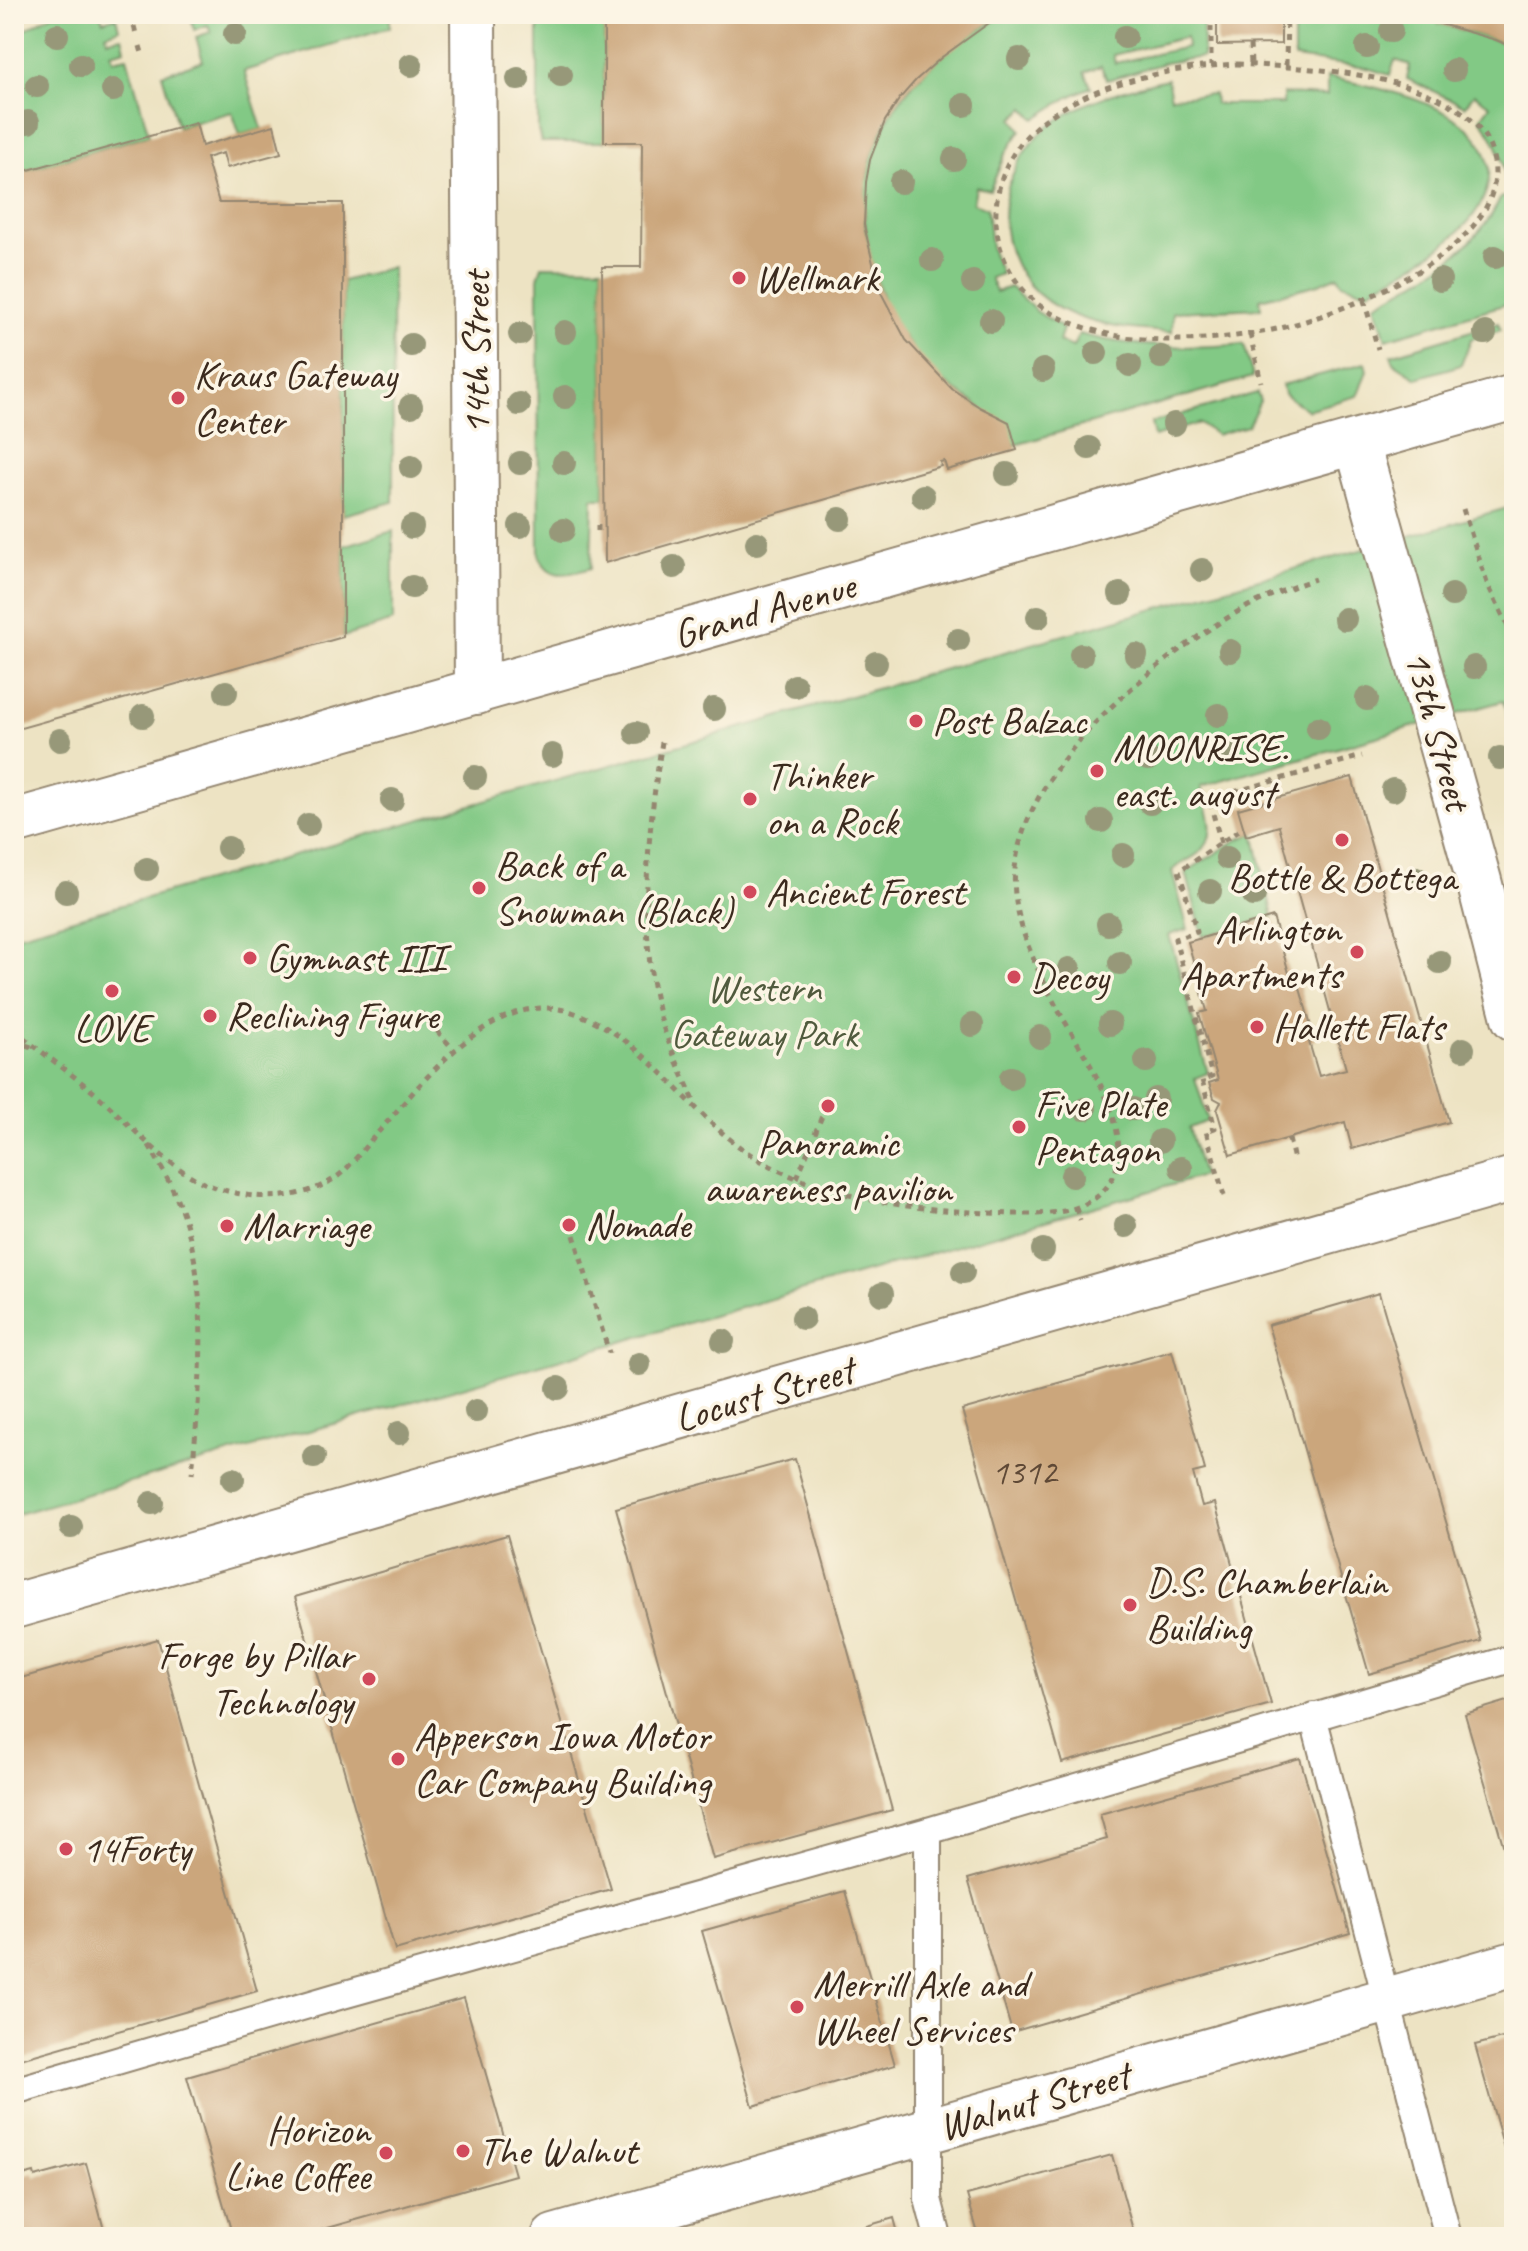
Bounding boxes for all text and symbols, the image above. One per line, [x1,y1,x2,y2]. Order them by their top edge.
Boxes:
place label: Wellmark [755,253,881,303]
street label: 14th Street [451,268,501,435]
marker: Wellmark [730,269,748,287]
place label: Kraus Gateway Center [194,350,399,446]
marker: Kraus Gateway Center [169,389,187,407]
street label: Grand Avenue [667,559,863,660]
street label: 13th Street [1393,645,1484,819]
place label: Post Balzac [932,696,1088,746]
marker: Post Balzac [907,712,925,730]
place label: MOONRISE. east. august [1113,723,1288,819]
place label: Thinker on a Rock [766,751,900,847]
marker: MOONRISE. east. august [1088,762,1106,780]
marker: Thinker on a Rock [741,790,759,808]
marker: Bottle & Bottega [1333,831,1351,849]
place label: Back of a Snowman (Black) [495,840,735,936]
place label: Bottle & Bottega [1228,852,1460,902]
place label: Ancient Forest [766,867,968,917]
marker: Back of a Snowman (Black) [470,879,488,897]
marker: Ancient Forest [741,883,759,901]
place label: Arlington Apartments [1180,904,1344,1000]
place label: Gymnast III [266,933,452,983]
marker: Arlington Apartments [1348,943,1366,961]
marker: Gymnast III [241,949,259,967]
place label: Decoy [1030,952,1111,1002]
park label: Western Gateway Park [670,963,860,1059]
marker: Decoy [1005,968,1023,986]
marker: LOVE [103,982,121,1000]
place label: Reclining Figure [226,991,441,1041]
place label: Hallett Flats [1273,1002,1447,1052]
place label: LOVE [74,1003,155,1053]
marker: Reclining Figure [201,1007,219,1025]
marker: Hallett Flats [1248,1018,1266,1036]
place label: Five Plate Pentagon [1035,1079,1169,1175]
marker: Panoramic awareness pavilion [819,1097,837,1115]
place label: Panoramic awareness pavilion [704,1118,954,1214]
marker: Five Plate Pentagon [1010,1118,1028,1136]
place label: Nomade [585,1200,693,1250]
place label: Marriage [243,1201,372,1251]
marker: Nomade [560,1216,578,1234]
marker: Marriage [218,1217,236,1235]
street label: Locust Street [669,1343,865,1443]
house number: 1312 [992,1449,1059,1495]
place label: D.S. Chamberlain Building [1146,1557,1389,1653]
marker: D.S. Chamberlain Building [1121,1596,1139,1614]
place label: Forge by Pillar Technology [158,1631,357,1727]
marker: Forge by Pillar Technology [360,1670,378,1688]
place label: Apperson Iowa Motor Car Company Building [414,1711,713,1807]
marker: Apperson Iowa Motor Car Company Building [389,1750,407,1768]
place label: 14Forty [82,1824,194,1874]
marker: 14Forty [57,1840,75,1858]
place label: Merrill Axle and Wheel Services [813,1959,1034,2055]
marker: Merrill Axle and Wheel Services [788,1998,806,2016]
street label: Walnut Street [933,2048,1141,2152]
place label: Horizon Line Coffee [225,2105,373,2201]
place label: The Walnut [479,2126,641,2176]
marker: The Walnut [454,2142,472,2160]
marker: Horizon Line Coffee [377,2144,395,2162]

